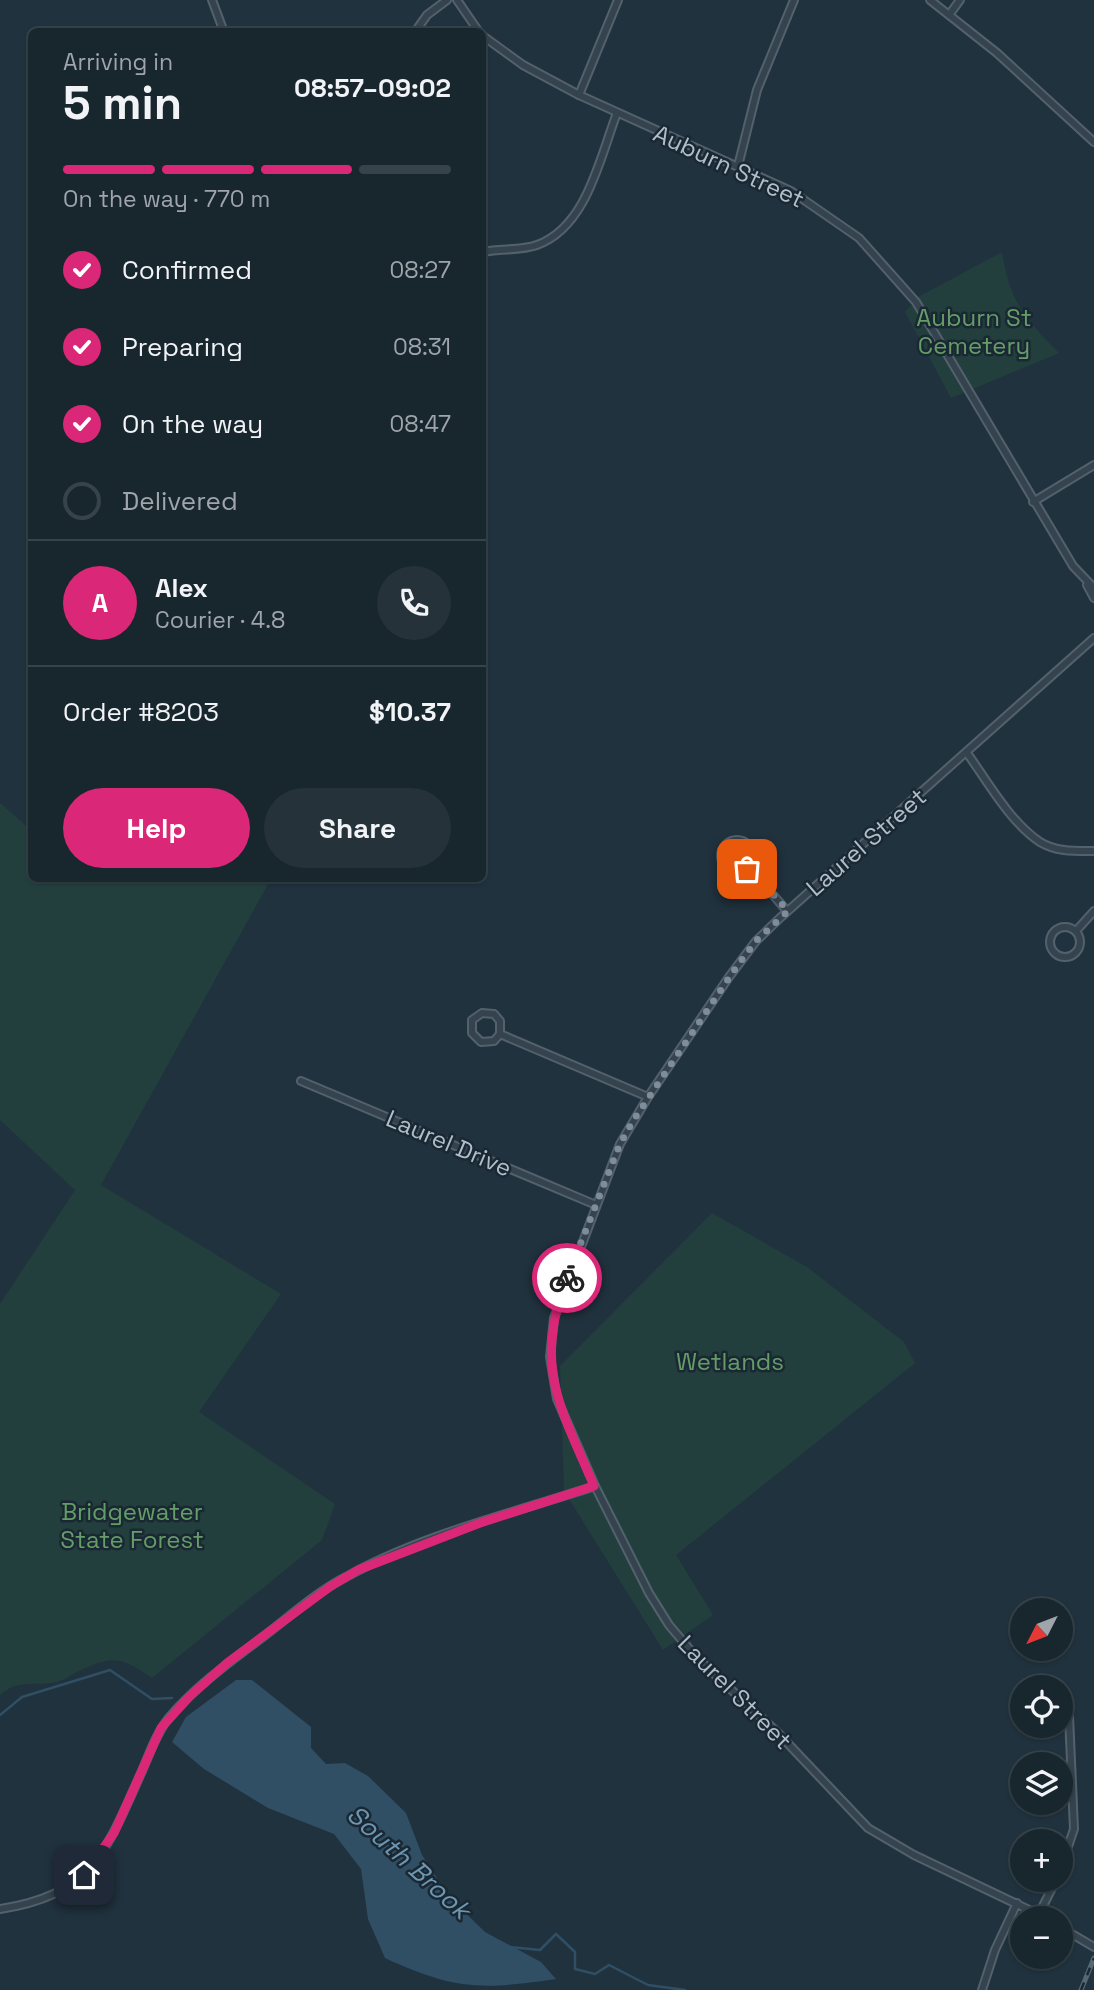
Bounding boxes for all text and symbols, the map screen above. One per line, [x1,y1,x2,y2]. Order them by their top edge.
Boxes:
text: Arriving in [63,47,173,77]
text: 08:57–09:02 [294,71,451,105]
text: 5 min [63,74,182,132]
street label: Auburn Street [648,117,810,215]
text: On the way · 770 m [63,184,270,214]
icon: check [63,251,101,289]
text: Confirmed [122,253,252,287]
text: 08:27 [389,255,451,285]
park label: Auburn St Cemetery [916,302,1032,361]
icon: check [63,328,101,366]
text: Preparing [122,330,243,364]
text: 08:31 [393,332,451,362]
icon: check [63,405,101,443]
text: On the way [122,407,263,441]
text: 08:47 [389,409,451,439]
text: Delivered [122,484,238,518]
button: phone [377,566,451,640]
text: Alex [155,571,208,605]
text: A [92,586,108,620]
text: Courier · 4.8 [155,605,285,635]
text: Order #8203 [63,695,219,729]
text: $10.37 [369,695,451,729]
street label: Laurel Street [799,781,933,903]
button: Help [63,788,250,868]
button: Share [264,788,451,868]
pin [717,839,777,899]
icon: bag [728,850,766,888]
street label: Laurel Drive [381,1103,517,1183]
courier [532,1243,602,1313]
icon: bike [548,1259,586,1297]
park label: Wetlands [676,1346,784,1377]
park label: Bridgewater State Forest [60,1496,204,1555]
north arrow [1010,1598,1073,1661]
map controls [1010,1598,1073,1969]
street label: Laurel Street [671,1628,799,1756]
button: locate [1010,1675,1073,1738]
button: layers [1010,1752,1073,1815]
water label: South Brook [340,1797,480,1929]
button: + [1010,1829,1073,1892]
pin [54,1845,114,1905]
icon: home [65,1856,103,1894]
button: − [1010,1906,1073,1969]

